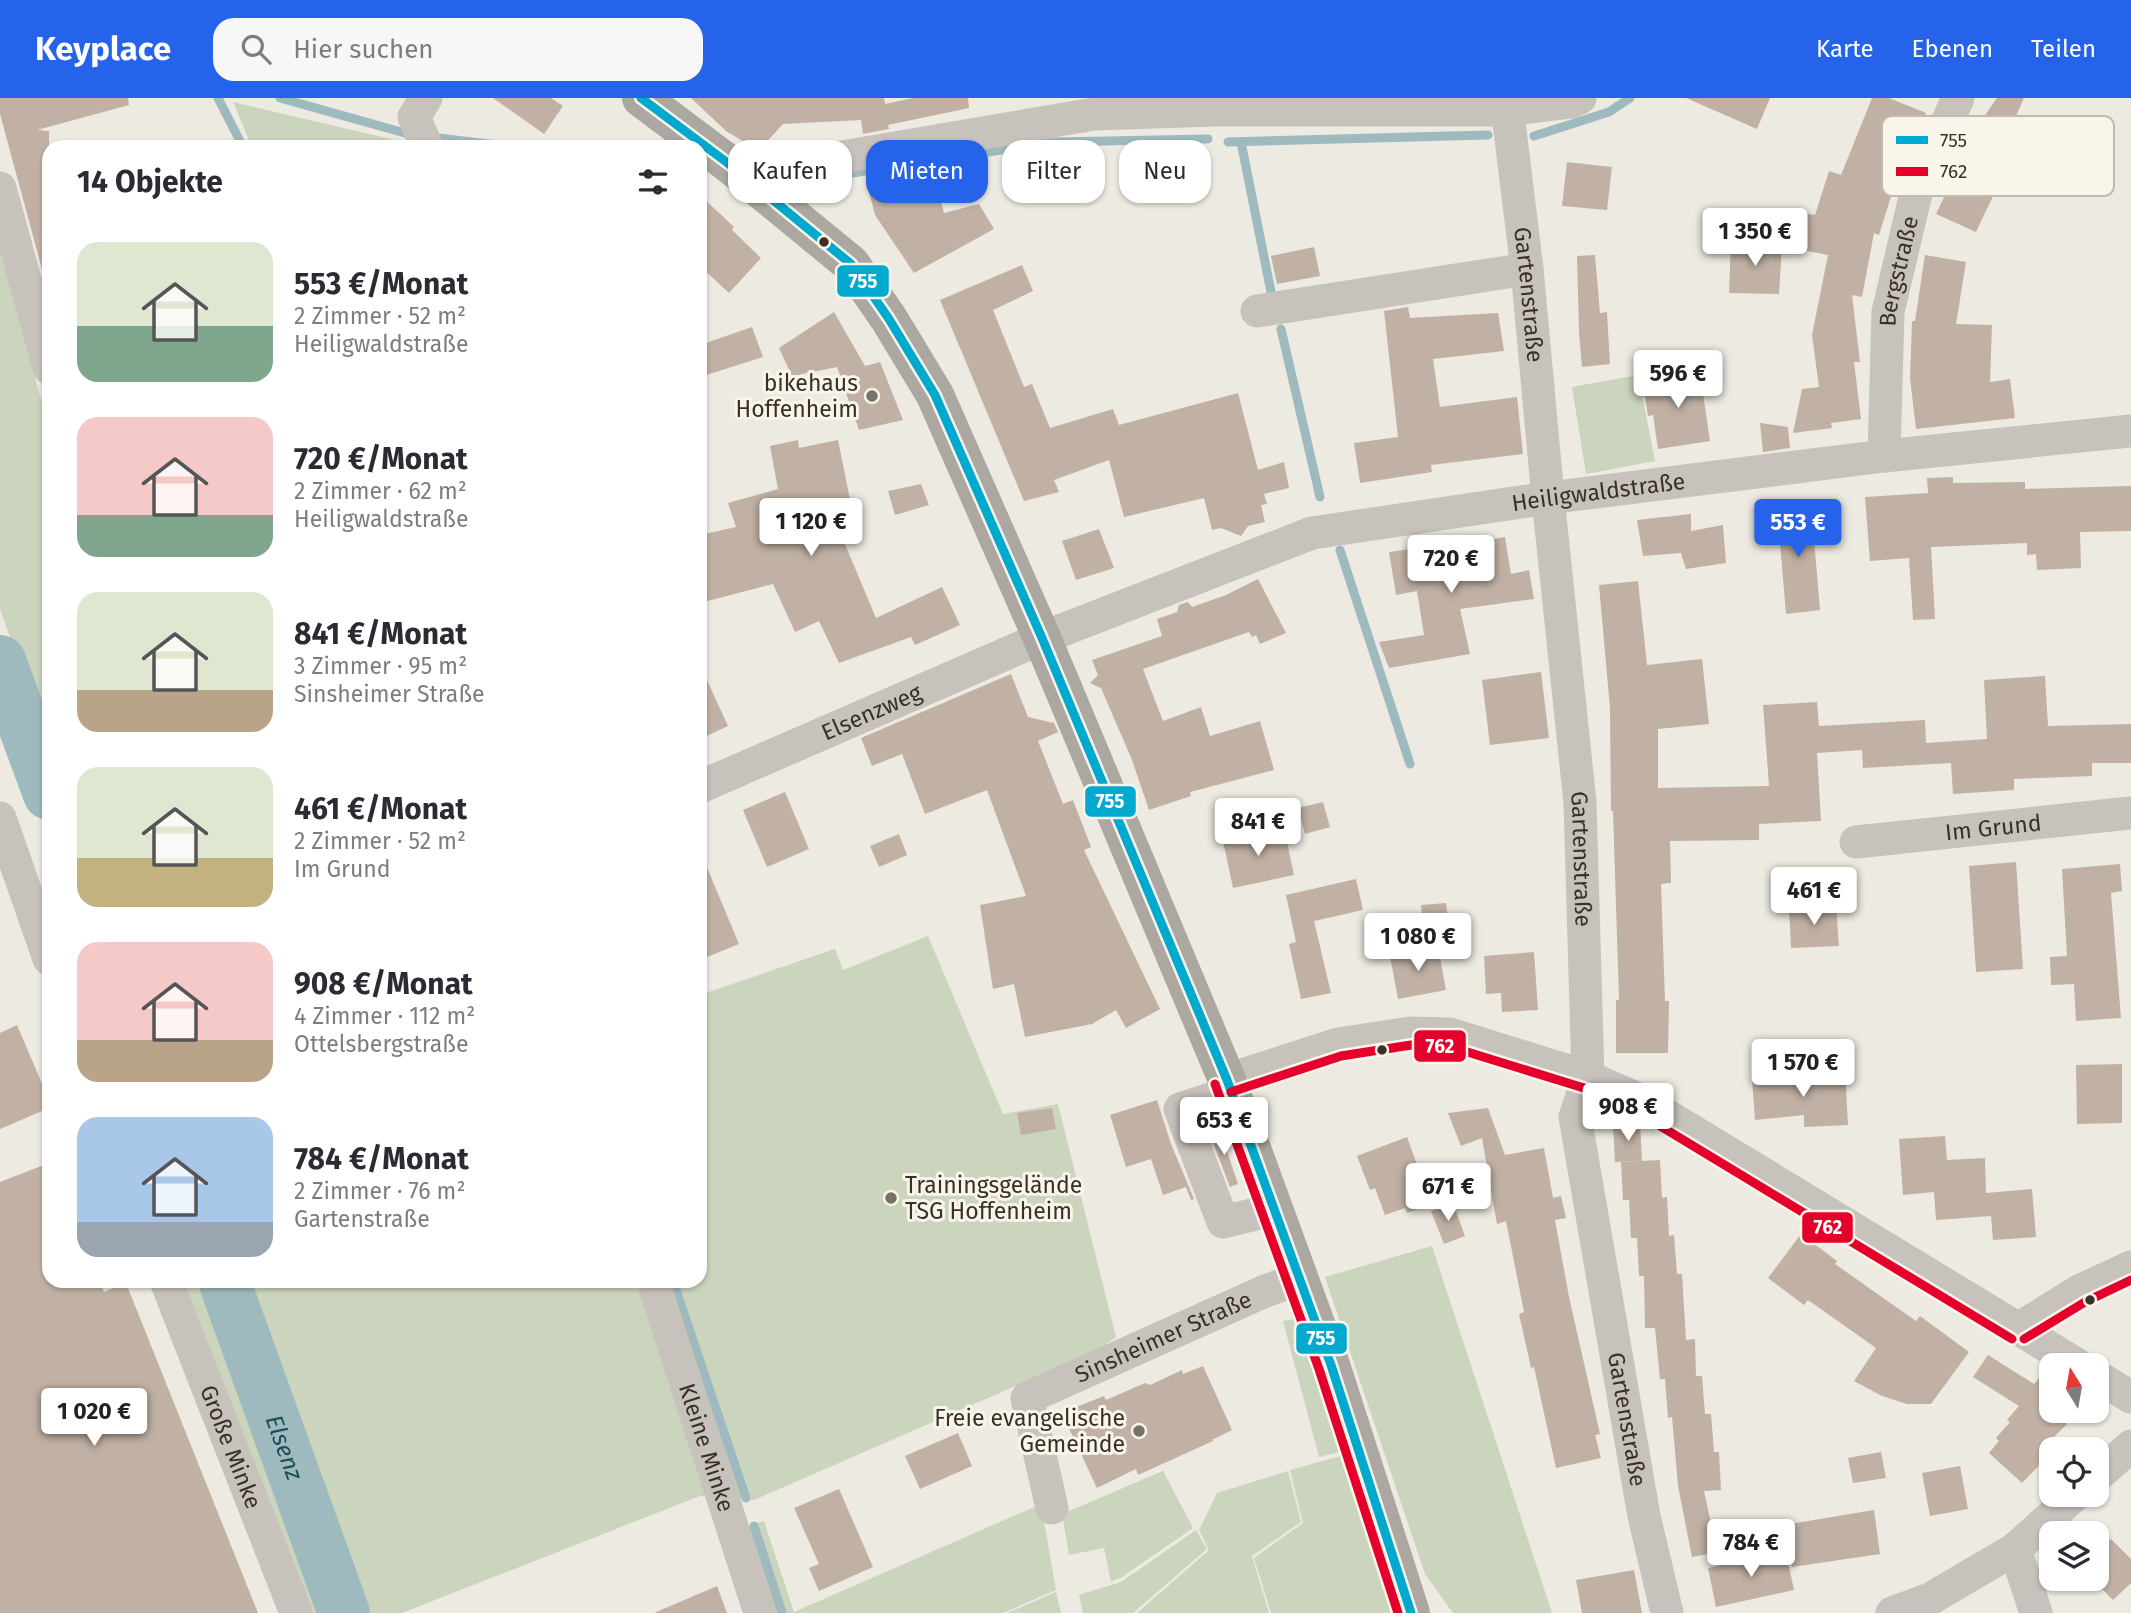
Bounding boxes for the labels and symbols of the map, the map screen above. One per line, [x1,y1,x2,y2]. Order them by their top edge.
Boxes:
legend [1882,116,2114,196]
text: 755 [1940,129,1967,152]
text: 762 [1940,160,1967,183]
pin: 1 350 € [1690,208,1820,268]
street label: Bergstraße [1874,213,1924,327]
street label: Gartenstraße [1508,225,1549,363]
unlabelled marker [817,235,831,249]
line badge: 755 [836,264,890,298]
text: 755 [849,270,877,293]
pin: 596 € [1629,350,1727,410]
place label: bikehaus Hoffenheim [736,369,858,423]
marker: bikehaus Hoffenheim [864,388,880,404]
street label: Heiligwaldstraße [1510,467,1687,517]
pin: 1 120 € [746,498,876,558]
pin: 553 € [1749,500,1847,559]
pin: 720 € [1402,536,1500,595]
street label: Elsenzweg [817,678,926,746]
line badge: 755 [1084,785,1137,818]
text: 755 [1096,790,1124,813]
street label: Gartenstraße [1565,790,1598,927]
pin: 841 € [1209,798,1307,858]
street label: Im Grund [1944,809,2043,847]
pin: 461 € [1765,868,1863,927]
pin: 1 080 € [1353,914,1483,973]
line badge: 762 [1413,1029,1467,1063]
text: 762 [1426,1035,1455,1058]
pin: 1 570 € [1738,1040,1868,1099]
unlabelled marker [1375,1043,1389,1057]
pin: 908 € [1579,1084,1677,1143]
pin: 653 € [1175,1098,1273,1157]
pin: 671 € [1399,1164,1497,1223]
place label: Trainingsgelände TSG Hoffenheim [905,1171,1082,1225]
marker: Trainingsgelände TSG Hoffenheim [883,1190,899,1206]
line badge: 762 [1801,1211,1854,1244]
text: 762 [1814,1216,1843,1239]
street label: Sinsheimer Straße [1070,1285,1256,1389]
unlabelled marker [2083,1293,2097,1307]
line badge: 755 [1295,1322,1348,1355]
text: 755 [1307,1327,1335,1350]
street label: Gartenstraße [1602,1350,1653,1489]
north arrow [2039,1353,2109,1423]
street label: Kleine Minke [673,1380,740,1515]
street label: Große Minke [194,1381,268,1513]
pin: 1 020 € [29,1388,159,1448]
place label: Freie evangelische Gemeinde [934,1404,1125,1458]
water label: Elsenz [260,1411,309,1484]
marker: Freie evangelische Gemeinde [1131,1423,1147,1439]
pin: 784 € [1702,1520,1800,1579]

